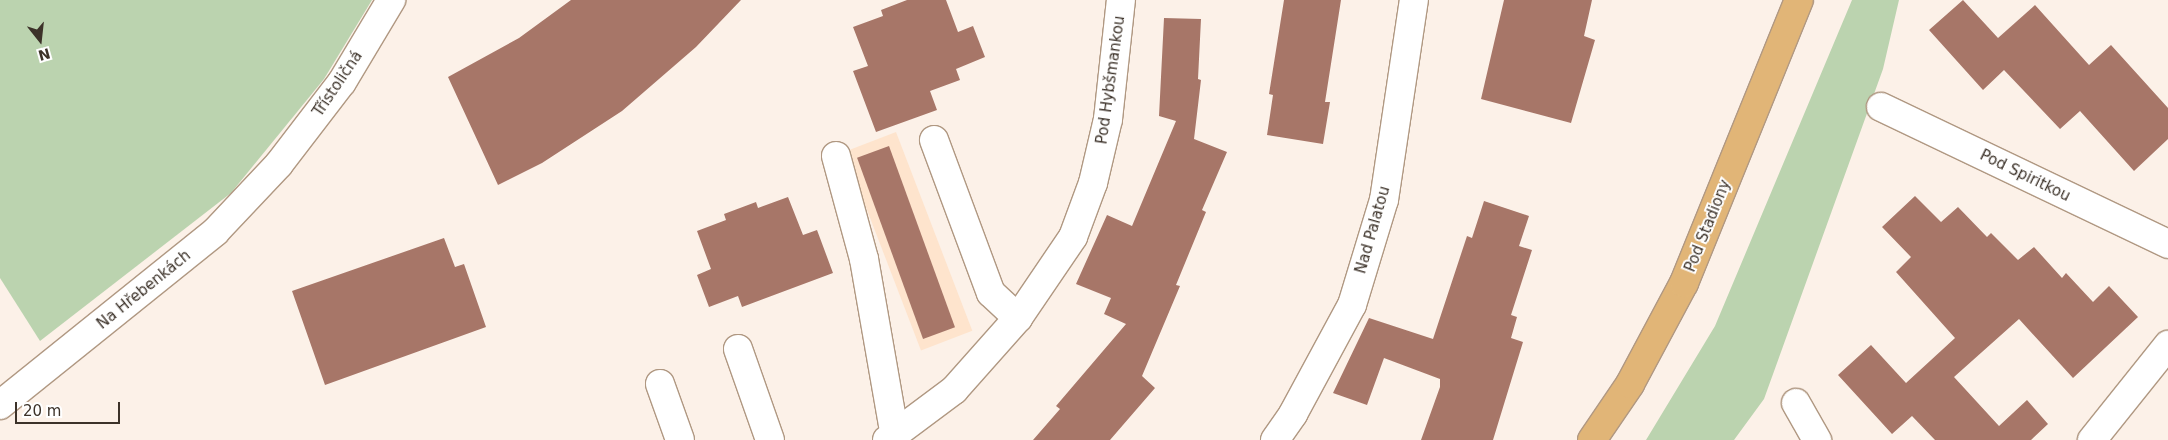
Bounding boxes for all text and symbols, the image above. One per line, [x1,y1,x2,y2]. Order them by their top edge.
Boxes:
north arrow [15,15,65,65]
street label: Pod Hybšmankou [1093,15,1129,145]
text: N [36,45,52,64]
street label: Třístoličná [309,48,367,120]
street label: Pod Spiritkou [1977,146,2073,206]
street label: Pod Stadiony [1681,177,1735,275]
street label: Nad Palatou [1352,184,1394,276]
street label: Na Hřebenkách [94,247,194,333]
scale bar [18,392,122,424]
text: 20 m [23,402,61,420]

